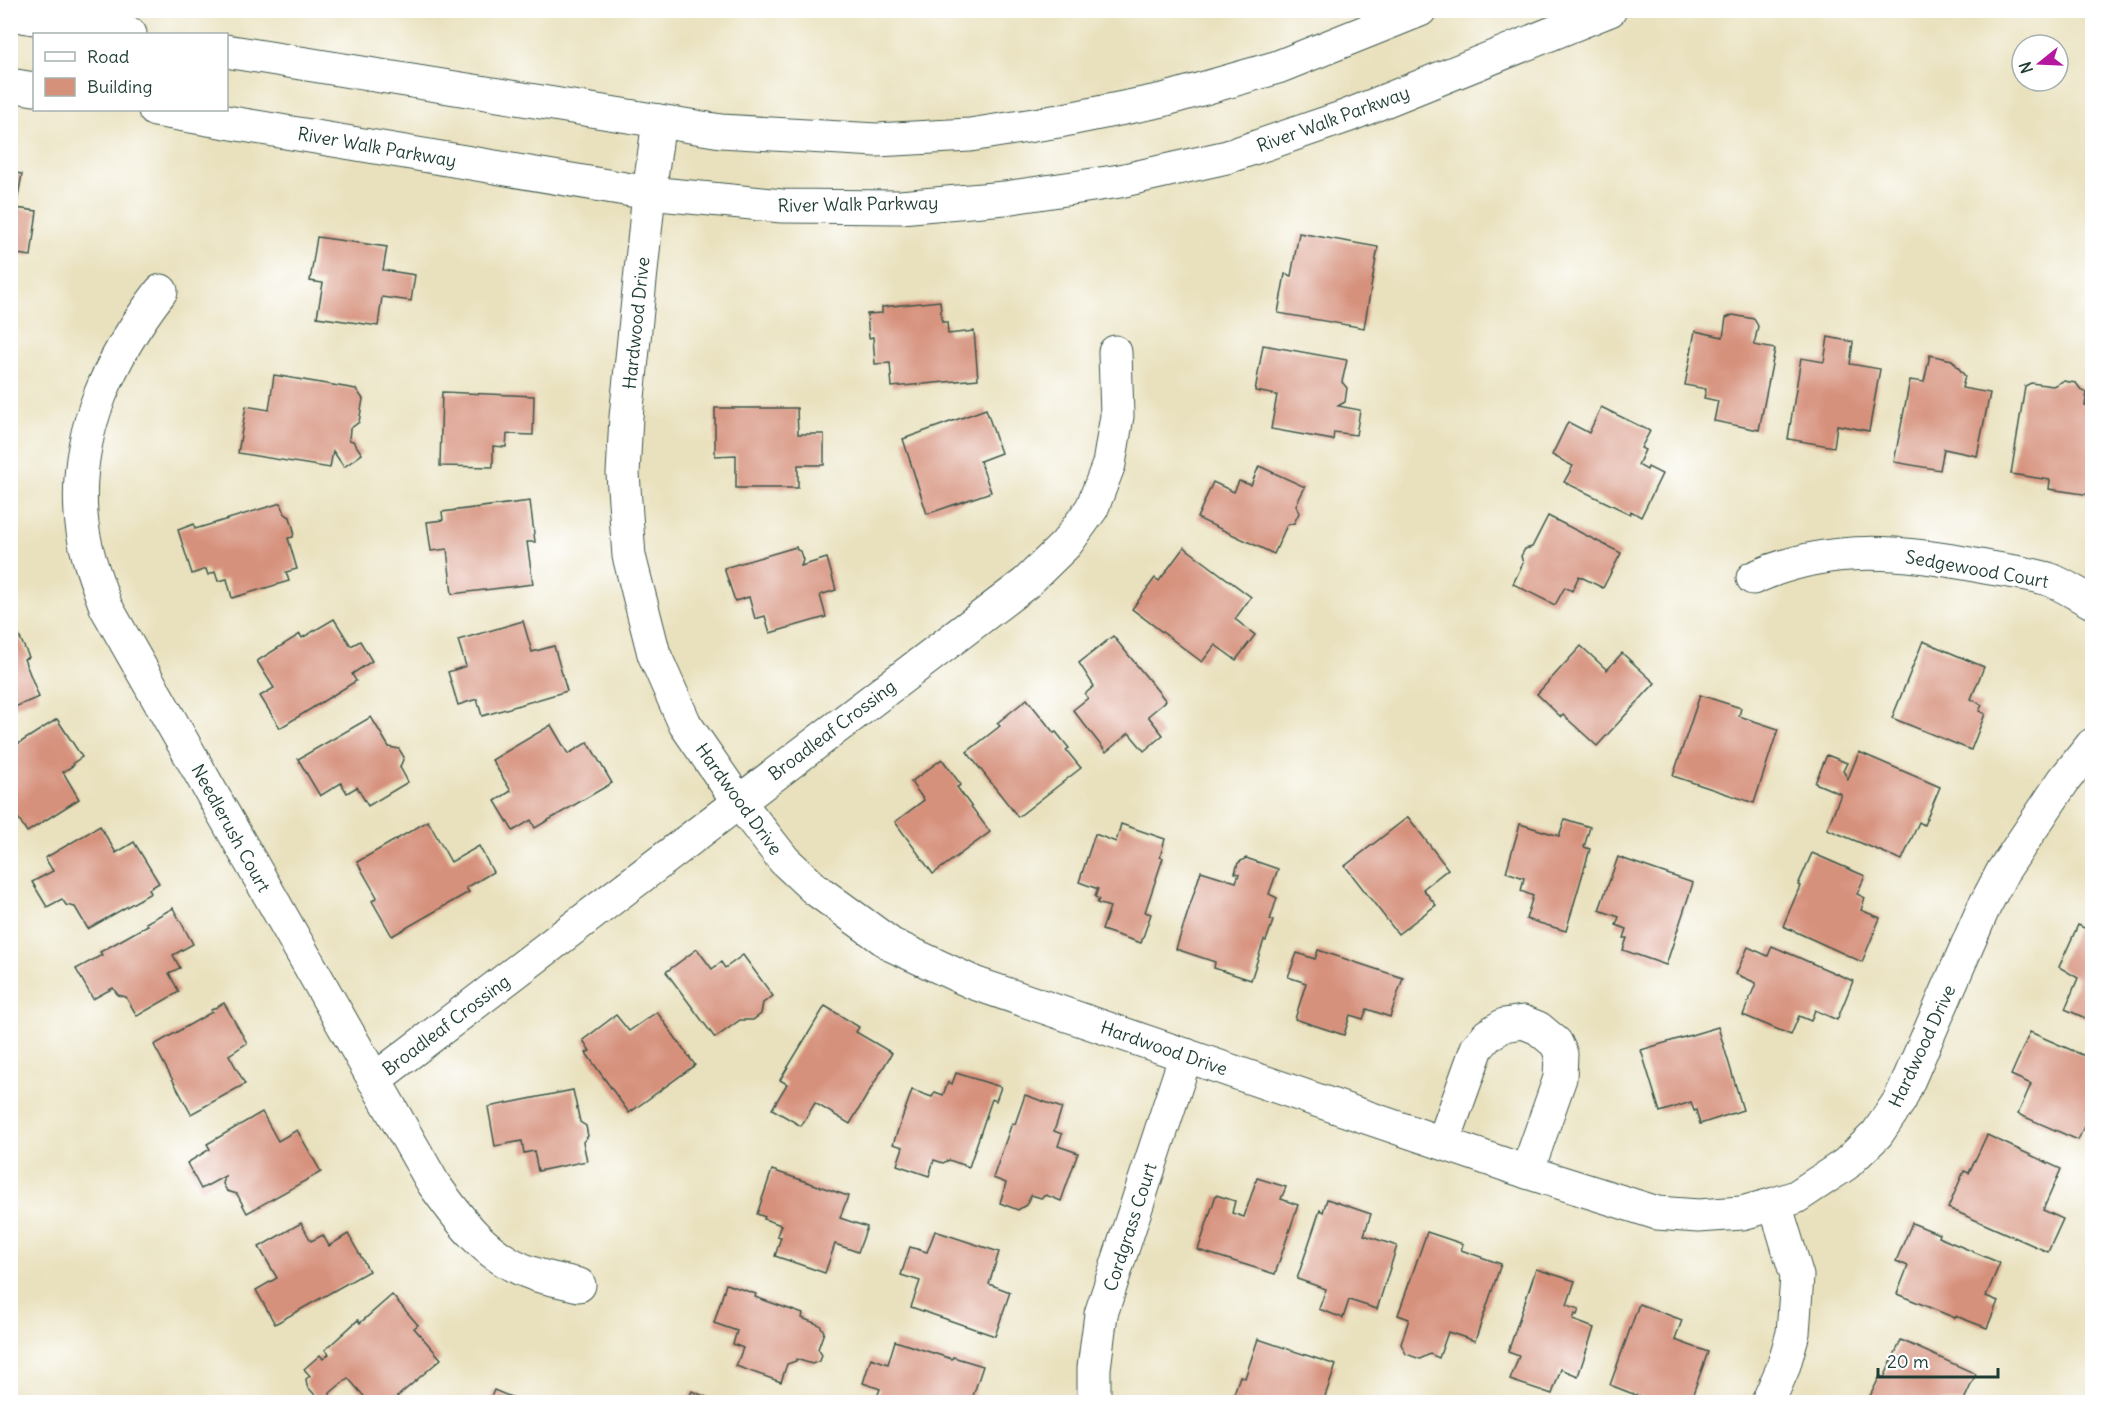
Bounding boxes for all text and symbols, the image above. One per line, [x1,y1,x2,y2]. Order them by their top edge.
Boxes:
legend [33,33,228,111]
north arrow [2010,33,2070,93]
text: Road [87,45,130,68]
text: N [2015,59,2037,76]
text: Building [87,75,152,98]
street label: River Walk Parkway [1253,81,1413,157]
street label: River Walk Parkway [296,122,458,172]
street label: River Walk Parkway [777,191,939,217]
street label: Hardwood Drive [618,256,654,390]
street label: Sedgewood Court [1904,545,2050,593]
street label: Broadleaf Crossing [764,674,900,786]
street label: Hardwood Drive [691,739,787,859]
street label: Needlerush Court [186,760,276,896]
street label: Broadleaf Crossing [378,969,514,1081]
street label: Hardwood Drive [1884,981,1960,1111]
street label: Hardwood Drive [1097,1016,1231,1080]
street label: Cordgrass Court [1098,1160,1162,1294]
scale bar [1878,1341,1998,1379]
text: 20 m [1887,1350,1929,1373]

